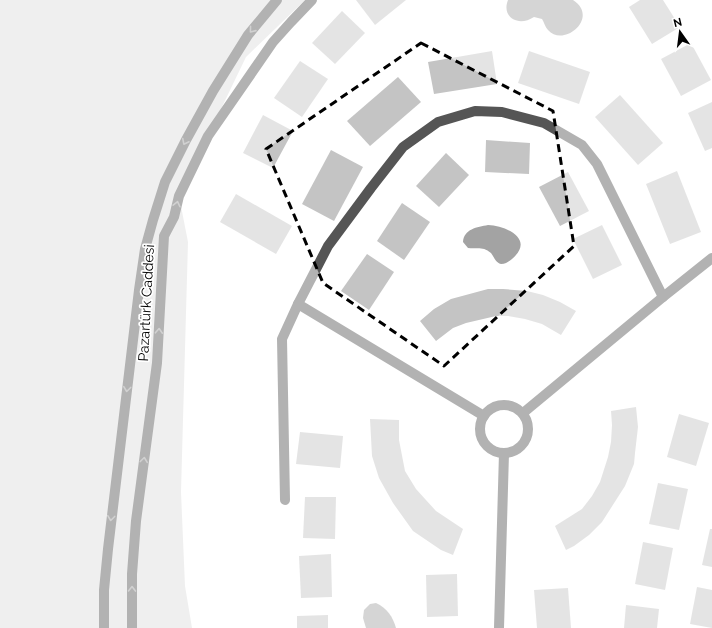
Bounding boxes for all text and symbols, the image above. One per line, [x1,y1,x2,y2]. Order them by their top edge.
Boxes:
north arrow [660,12,700,52]
text: N [672,15,683,30]
one-way arrow [250,26,257,33]
one-way arrow [182,137,190,145]
one-way arrow [173,201,181,207]
street label: Pazartürk Caddesi [135,244,157,362]
one-way arrow [154,328,163,334]
one-way arrow [123,386,132,392]
one-way arrow [139,457,148,463]
one-way arrow [107,515,116,521]
one-way arrow [128,586,136,592]

